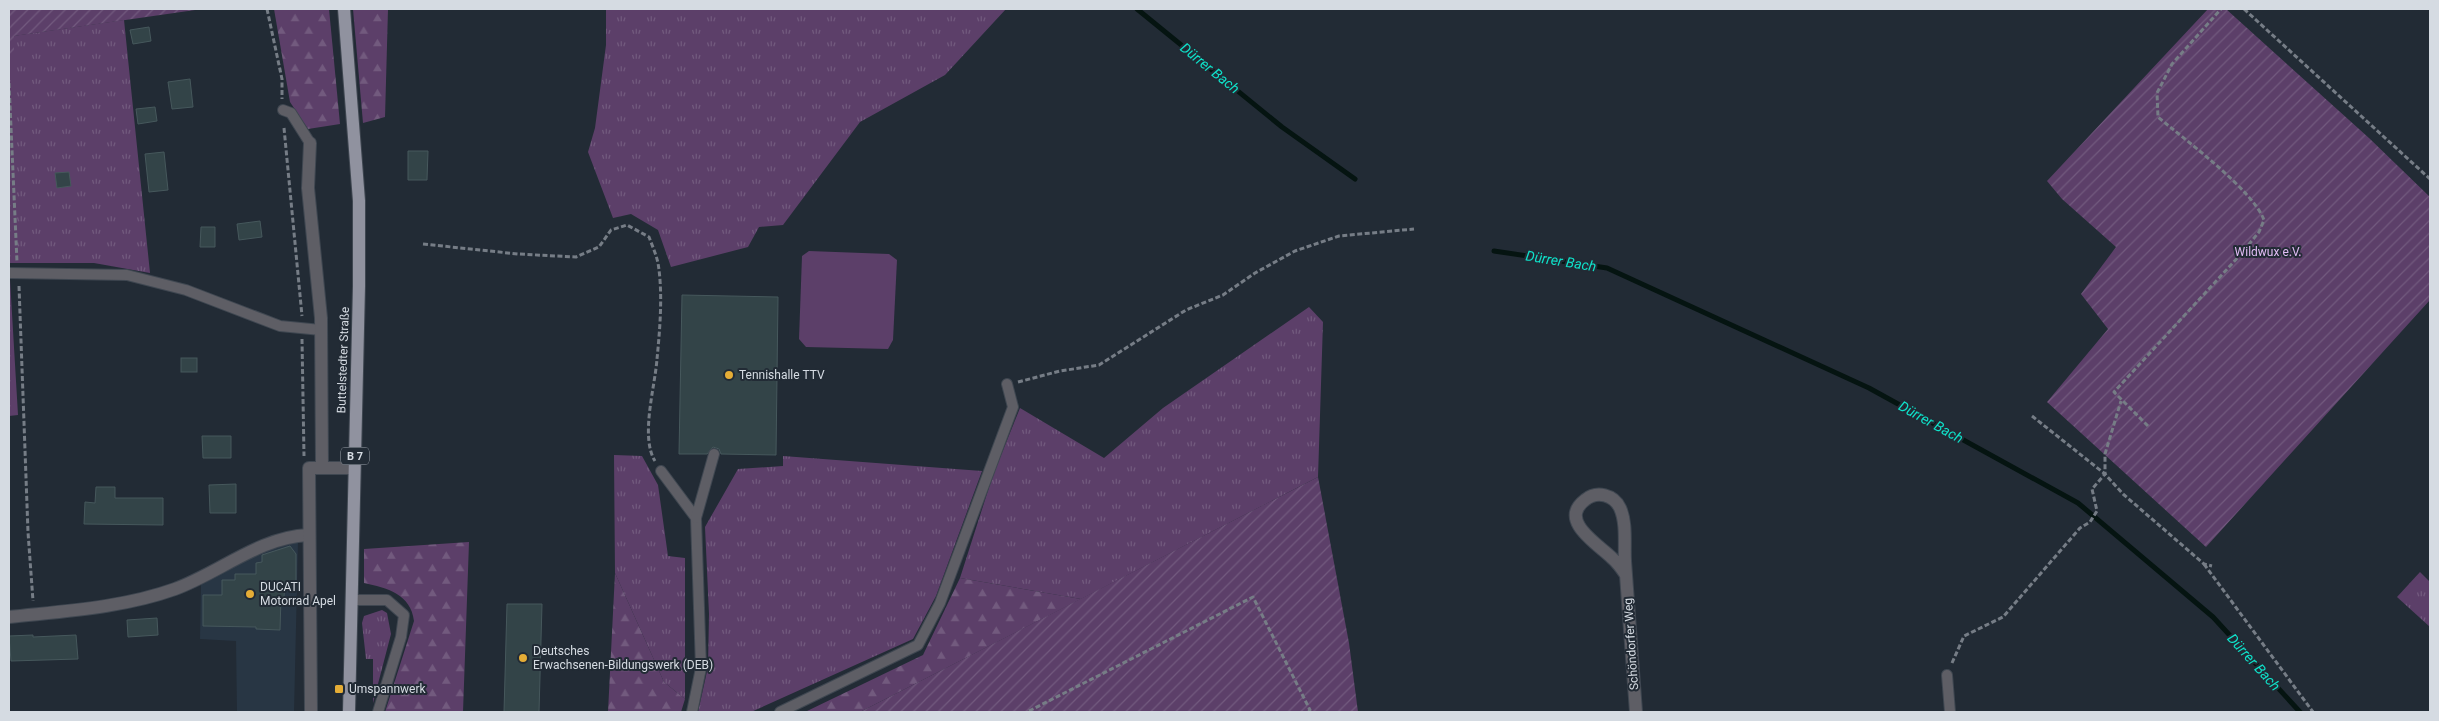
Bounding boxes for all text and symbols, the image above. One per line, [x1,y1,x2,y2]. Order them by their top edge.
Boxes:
water label: Dürrer Bach [1177,39,1243,97]
park label: Wildwux e.V. [2235,245,2301,259]
water label: Dürrer Bach [1525,248,1597,274]
street label: Buttelstedter Straße [334,306,352,414]
place label: Tennishalle TTV [739,368,825,382]
marker: Tennishalle TTV [723,369,735,381]
water label: Dürrer Bach [1896,398,1966,446]
road number: B 7 [341,448,369,464]
place label: DUCATI Motorrad Apel [260,580,336,608]
marker: DUCATI Motorrad Apel [244,588,256,600]
street label: Schöndorfer Weg [1621,597,1641,691]
water label: Dürrer Bach [2224,630,2284,694]
place label: Deutsches Erwachsenen-Bildungswerk (DEB) [533,644,713,672]
marker: Deutsches Erwachsenen-Bildungswerk (DEB) [517,652,529,664]
place label: Umspannwerk [349,682,426,696]
marker: Umspannwerk [333,683,345,695]

